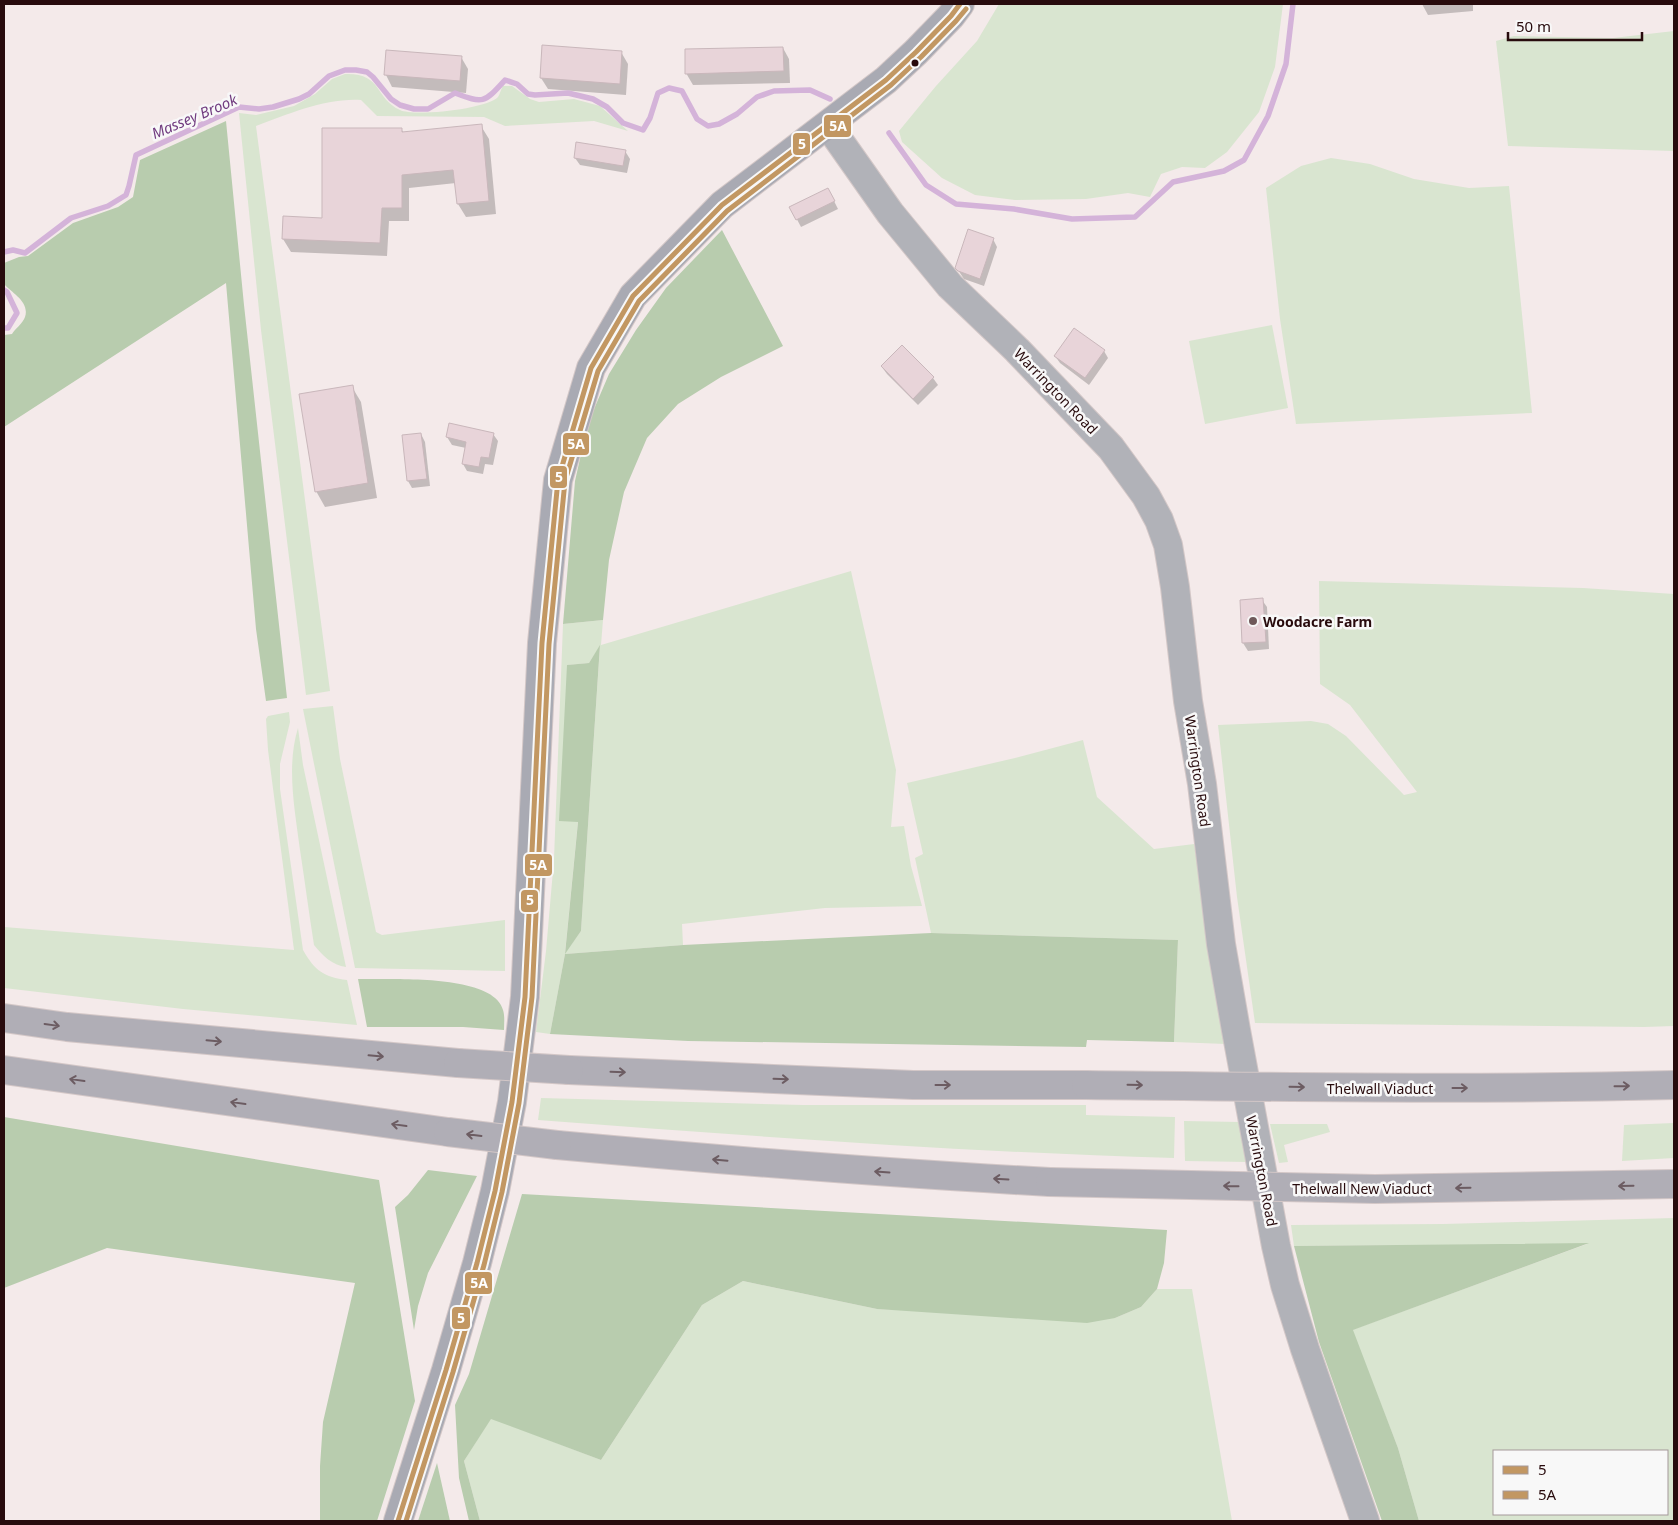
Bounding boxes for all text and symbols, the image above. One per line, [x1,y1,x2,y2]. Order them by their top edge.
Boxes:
scale bar [1508,10,1642,42]
text: 50 m [1516,16,1551,36]
unlabelled marker [910,58,920,68]
water label: Massey Brook [148,89,240,143]
line badge: 5A [823,114,852,138]
text: 5A [829,116,847,135]
line badge: 5 [792,132,811,156]
text: 5 [798,134,806,153]
street label: Warrington Road [1010,344,1102,438]
line badge: 5A [562,432,590,456]
text: 5A [567,434,585,453]
line badge: 5 [549,465,568,489]
text: 5 [555,467,563,486]
place label: Woodacre Farm [1263,612,1372,631]
marker: Woodacre Farm [1247,615,1259,627]
street label: Warrington Road [1181,714,1215,828]
line badge: 5A [524,853,553,877]
text: 5A [529,855,547,874]
line badge: 5 [520,889,539,913]
text: 5 [526,890,534,909]
one-way arrow [44,1020,60,1030]
one-way arrow [205,1036,221,1046]
one-way arrow [367,1051,383,1061]
one-way arrow [610,1068,626,1077]
one-way arrow [772,1074,788,1084]
one-way arrow [70,1075,86,1085]
street label: Thelwall Viaduct [1327,1079,1433,1098]
one-way arrow [934,1080,951,1090]
one-way arrow [1126,1080,1142,1090]
one-way arrow [1614,1081,1630,1091]
one-way arrow [1288,1082,1305,1092]
one-way arrow [1451,1083,1467,1093]
one-way arrow [231,1098,247,1108]
street label: Warrington Road [1242,1114,1282,1228]
one-way arrow [392,1120,408,1130]
one-way arrow [466,1130,482,1140]
one-way arrow [712,1155,728,1165]
one-way arrow [874,1168,890,1177]
one-way arrow [994,1175,1010,1184]
street label: Thelwall New Viaduct [1292,1179,1432,1198]
one-way arrow [1618,1181,1634,1191]
one-way arrow [1223,1182,1239,1191]
one-way arrow [1455,1183,1472,1193]
line badge: 5A [464,1271,493,1295]
text: 5A [470,1273,488,1292]
line badge: 5 [451,1306,471,1330]
text: 5 [457,1308,465,1327]
legend [1493,1450,1668,1515]
text: 5 [1538,1459,1547,1479]
text: 5A [1538,1484,1557,1504]

